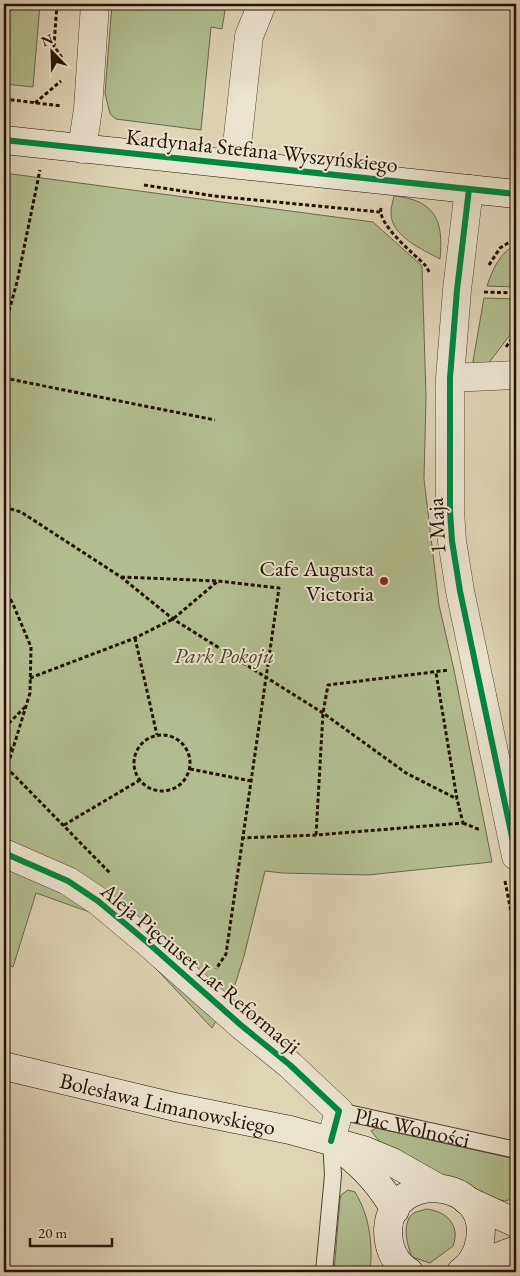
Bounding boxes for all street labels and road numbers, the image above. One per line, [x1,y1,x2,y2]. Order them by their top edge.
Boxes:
street label: Kardynała Stefana Wyszyńskiego [124,122,400,179]
street label: 1 Maja [421,497,452,555]
street label: Aleja Pięciuset Lat Reformacji [94,875,307,1061]
street label: Bolesława Limanowskiego [57,1066,278,1142]
street label: Plac Wolności [352,1101,473,1154]

